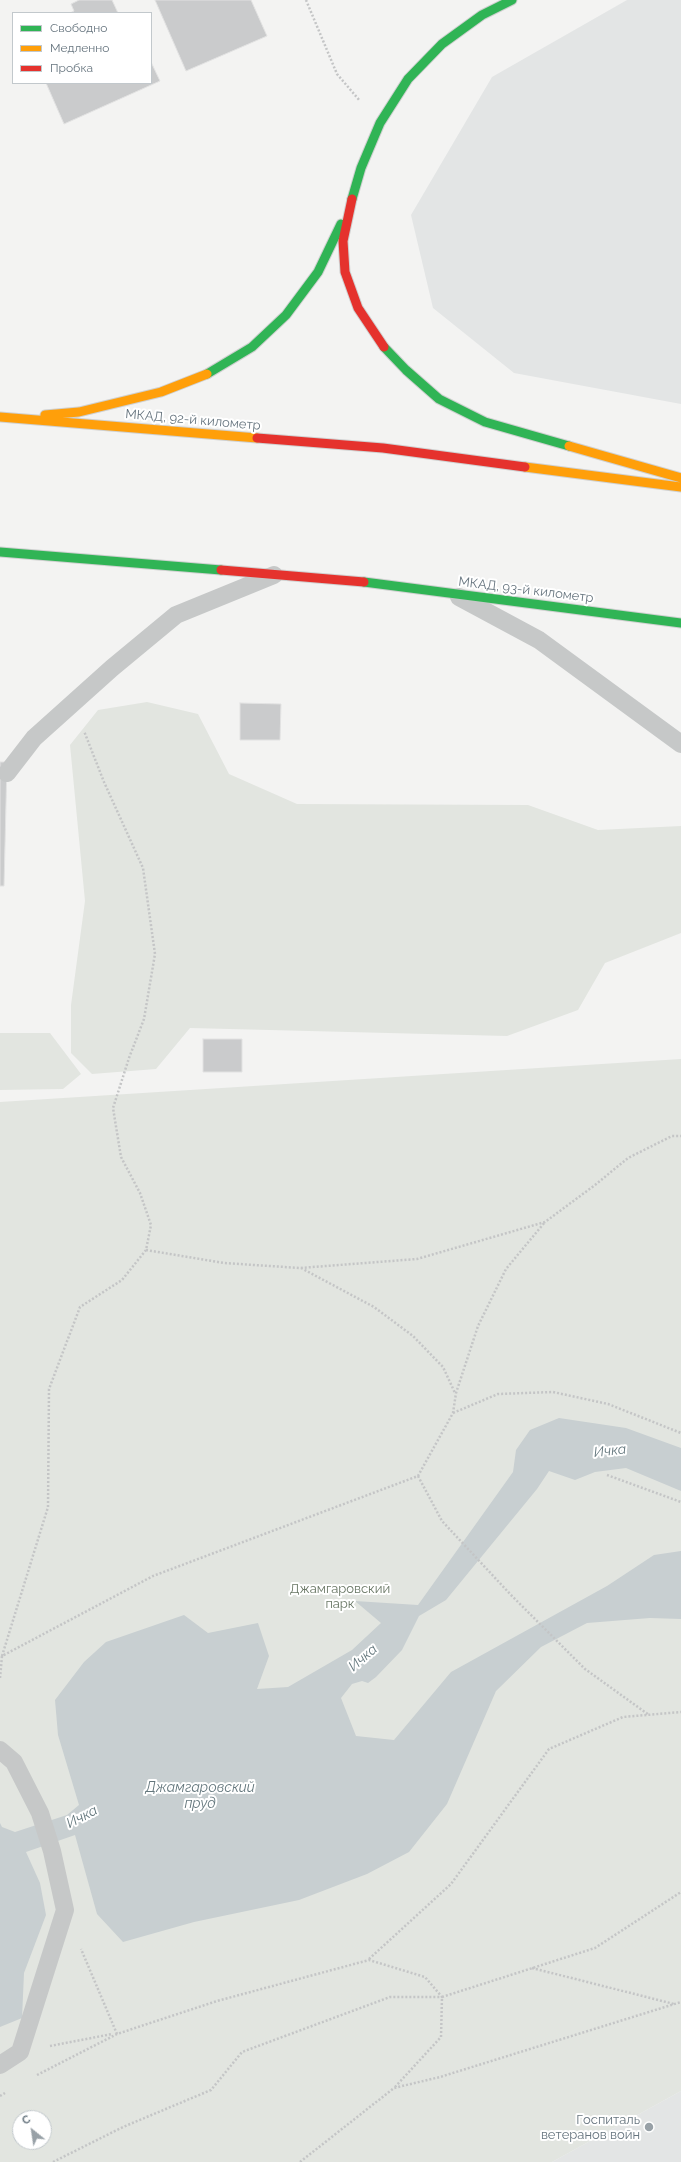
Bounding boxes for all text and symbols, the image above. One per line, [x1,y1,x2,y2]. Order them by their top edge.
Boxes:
legend [12,12,152,84]
text: Свободно [50,21,107,35]
text: Медленно [50,41,109,55]
text: Пробка [50,61,93,75]
street label: МКАД, 92-й километр [125,406,261,434]
street label: МКАД, 93-й километр [458,574,594,606]
water label: Ичка [593,1441,627,1461]
park label: Джамгаровский парк [290,1581,390,1612]
water label: Ичка [345,1641,381,1675]
water label: Джамгаровский пруд [145,1780,255,1812]
water label: Ичка [64,1802,100,1832]
north arrow [12,2110,52,2150]
place label: Госпиталь ветеранов войн [541,2112,640,2143]
text: С [20,2113,33,2128]
marker: Госпиталь ветеранов войн [643,2121,655,2133]

